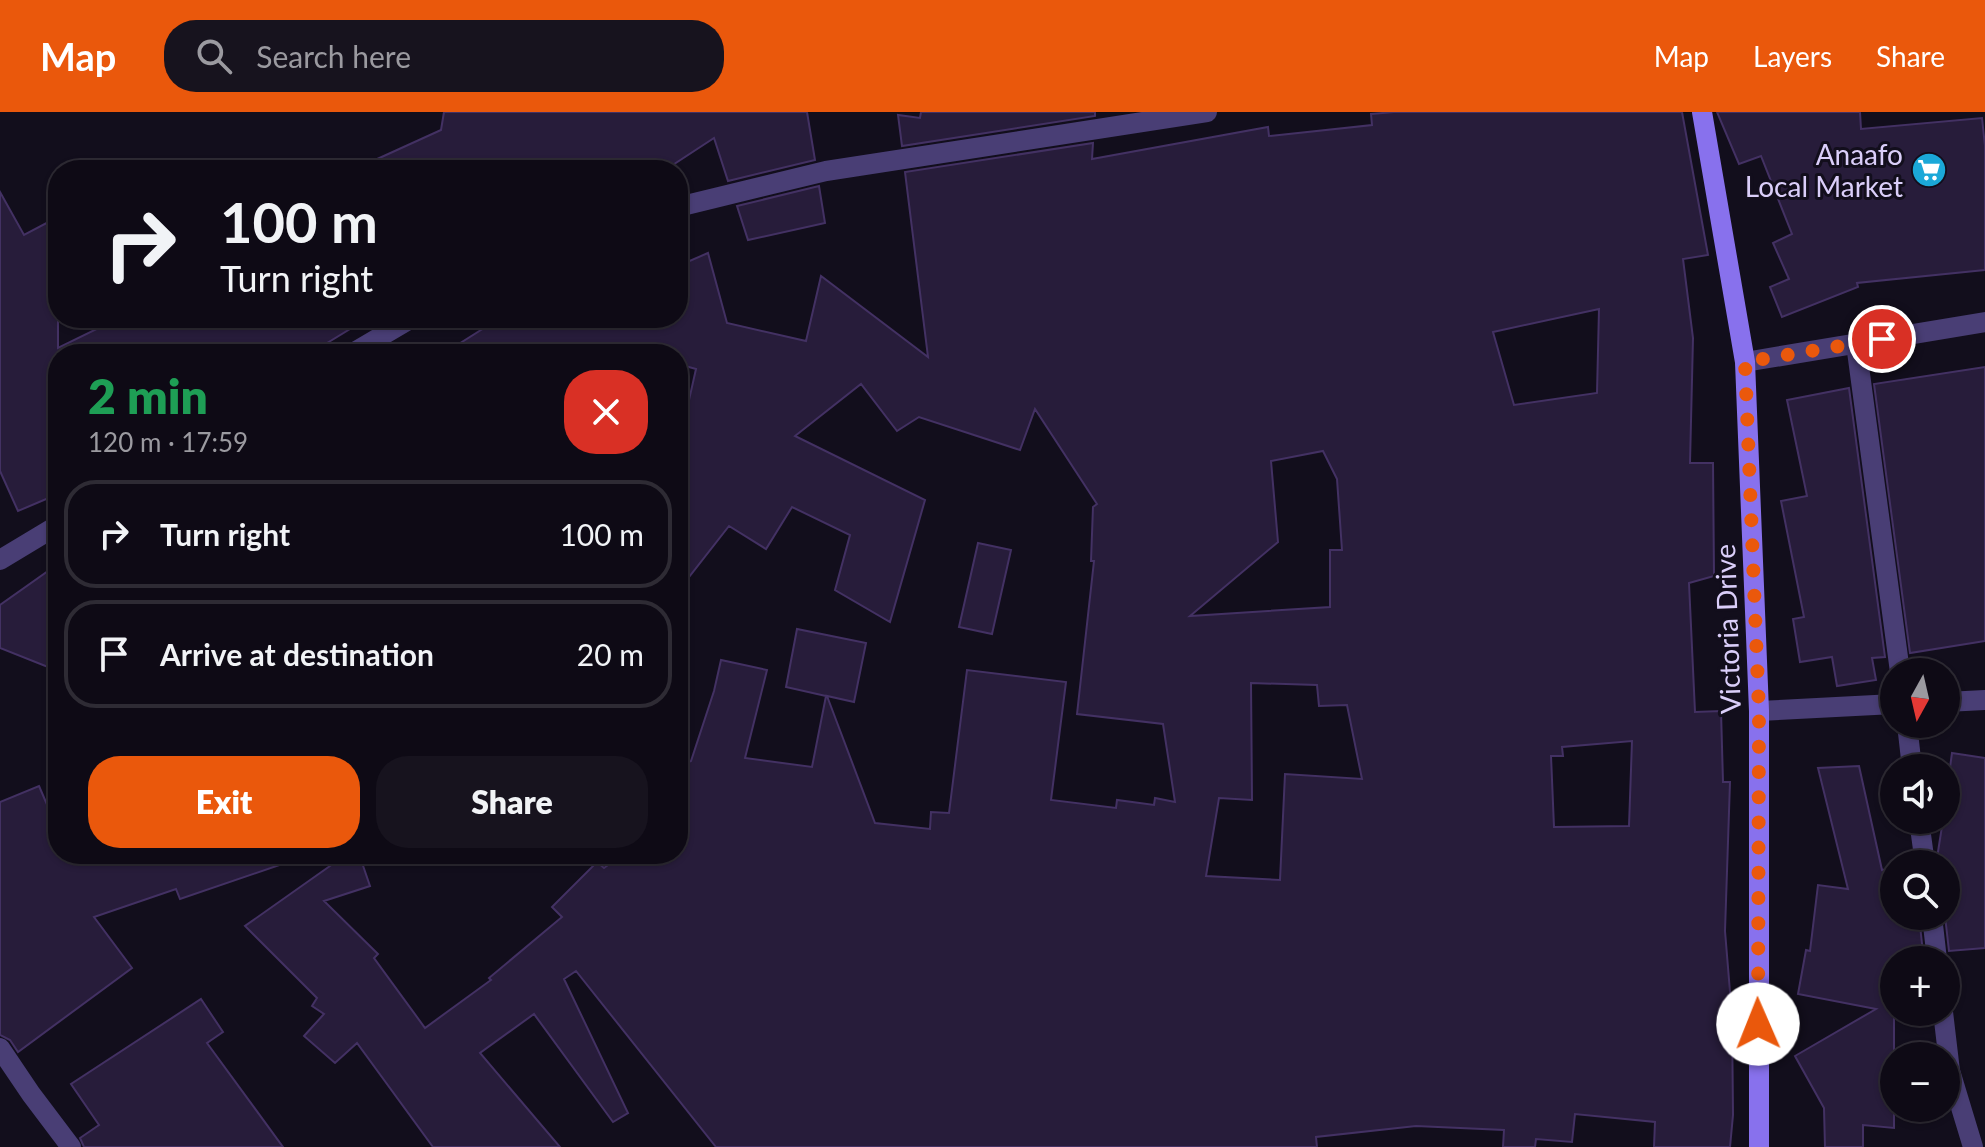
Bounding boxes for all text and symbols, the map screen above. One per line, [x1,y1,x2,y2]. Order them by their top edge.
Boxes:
search box [164,20,724,92]
text: Map [40,33,116,79]
icon: search [192,34,236,78]
text: Search here [256,38,411,74]
text: Map [1654,39,1709,73]
text: Layers [1753,39,1832,73]
text: Share [1876,39,1945,73]
place label: Anaafo Local Market [1745,137,1903,203]
supermarket icon: Anaafo Local Market [1910,151,1948,189]
text: 100 m [220,188,378,255]
icon: right [88,192,192,296]
text: Turn right [220,256,373,300]
pin [1848,305,1916,373]
icon: arrive [1860,317,1904,361]
text: 2 min [88,367,208,424]
button: close [564,370,648,454]
text: 120 m · 17:59 [88,426,248,458]
icon: right [92,512,136,556]
text: Turn right [160,516,290,552]
text: 100 m [559,516,644,552]
street label: Victoria Drive [1707,544,1747,714]
icon: arrive [92,632,136,676]
text: Arrive at destination [160,636,434,672]
text: 20 m [577,636,644,672]
north arrow [1880,658,1960,738]
map controls [1880,658,1960,1122]
button: sound [1880,754,1960,834]
button: Exit [88,756,360,848]
button: Share [376,756,648,848]
button: search [1880,850,1960,930]
button: + [1880,946,1960,1026]
position arrow [1716,982,1800,1066]
button: − [1880,1042,1960,1122]

